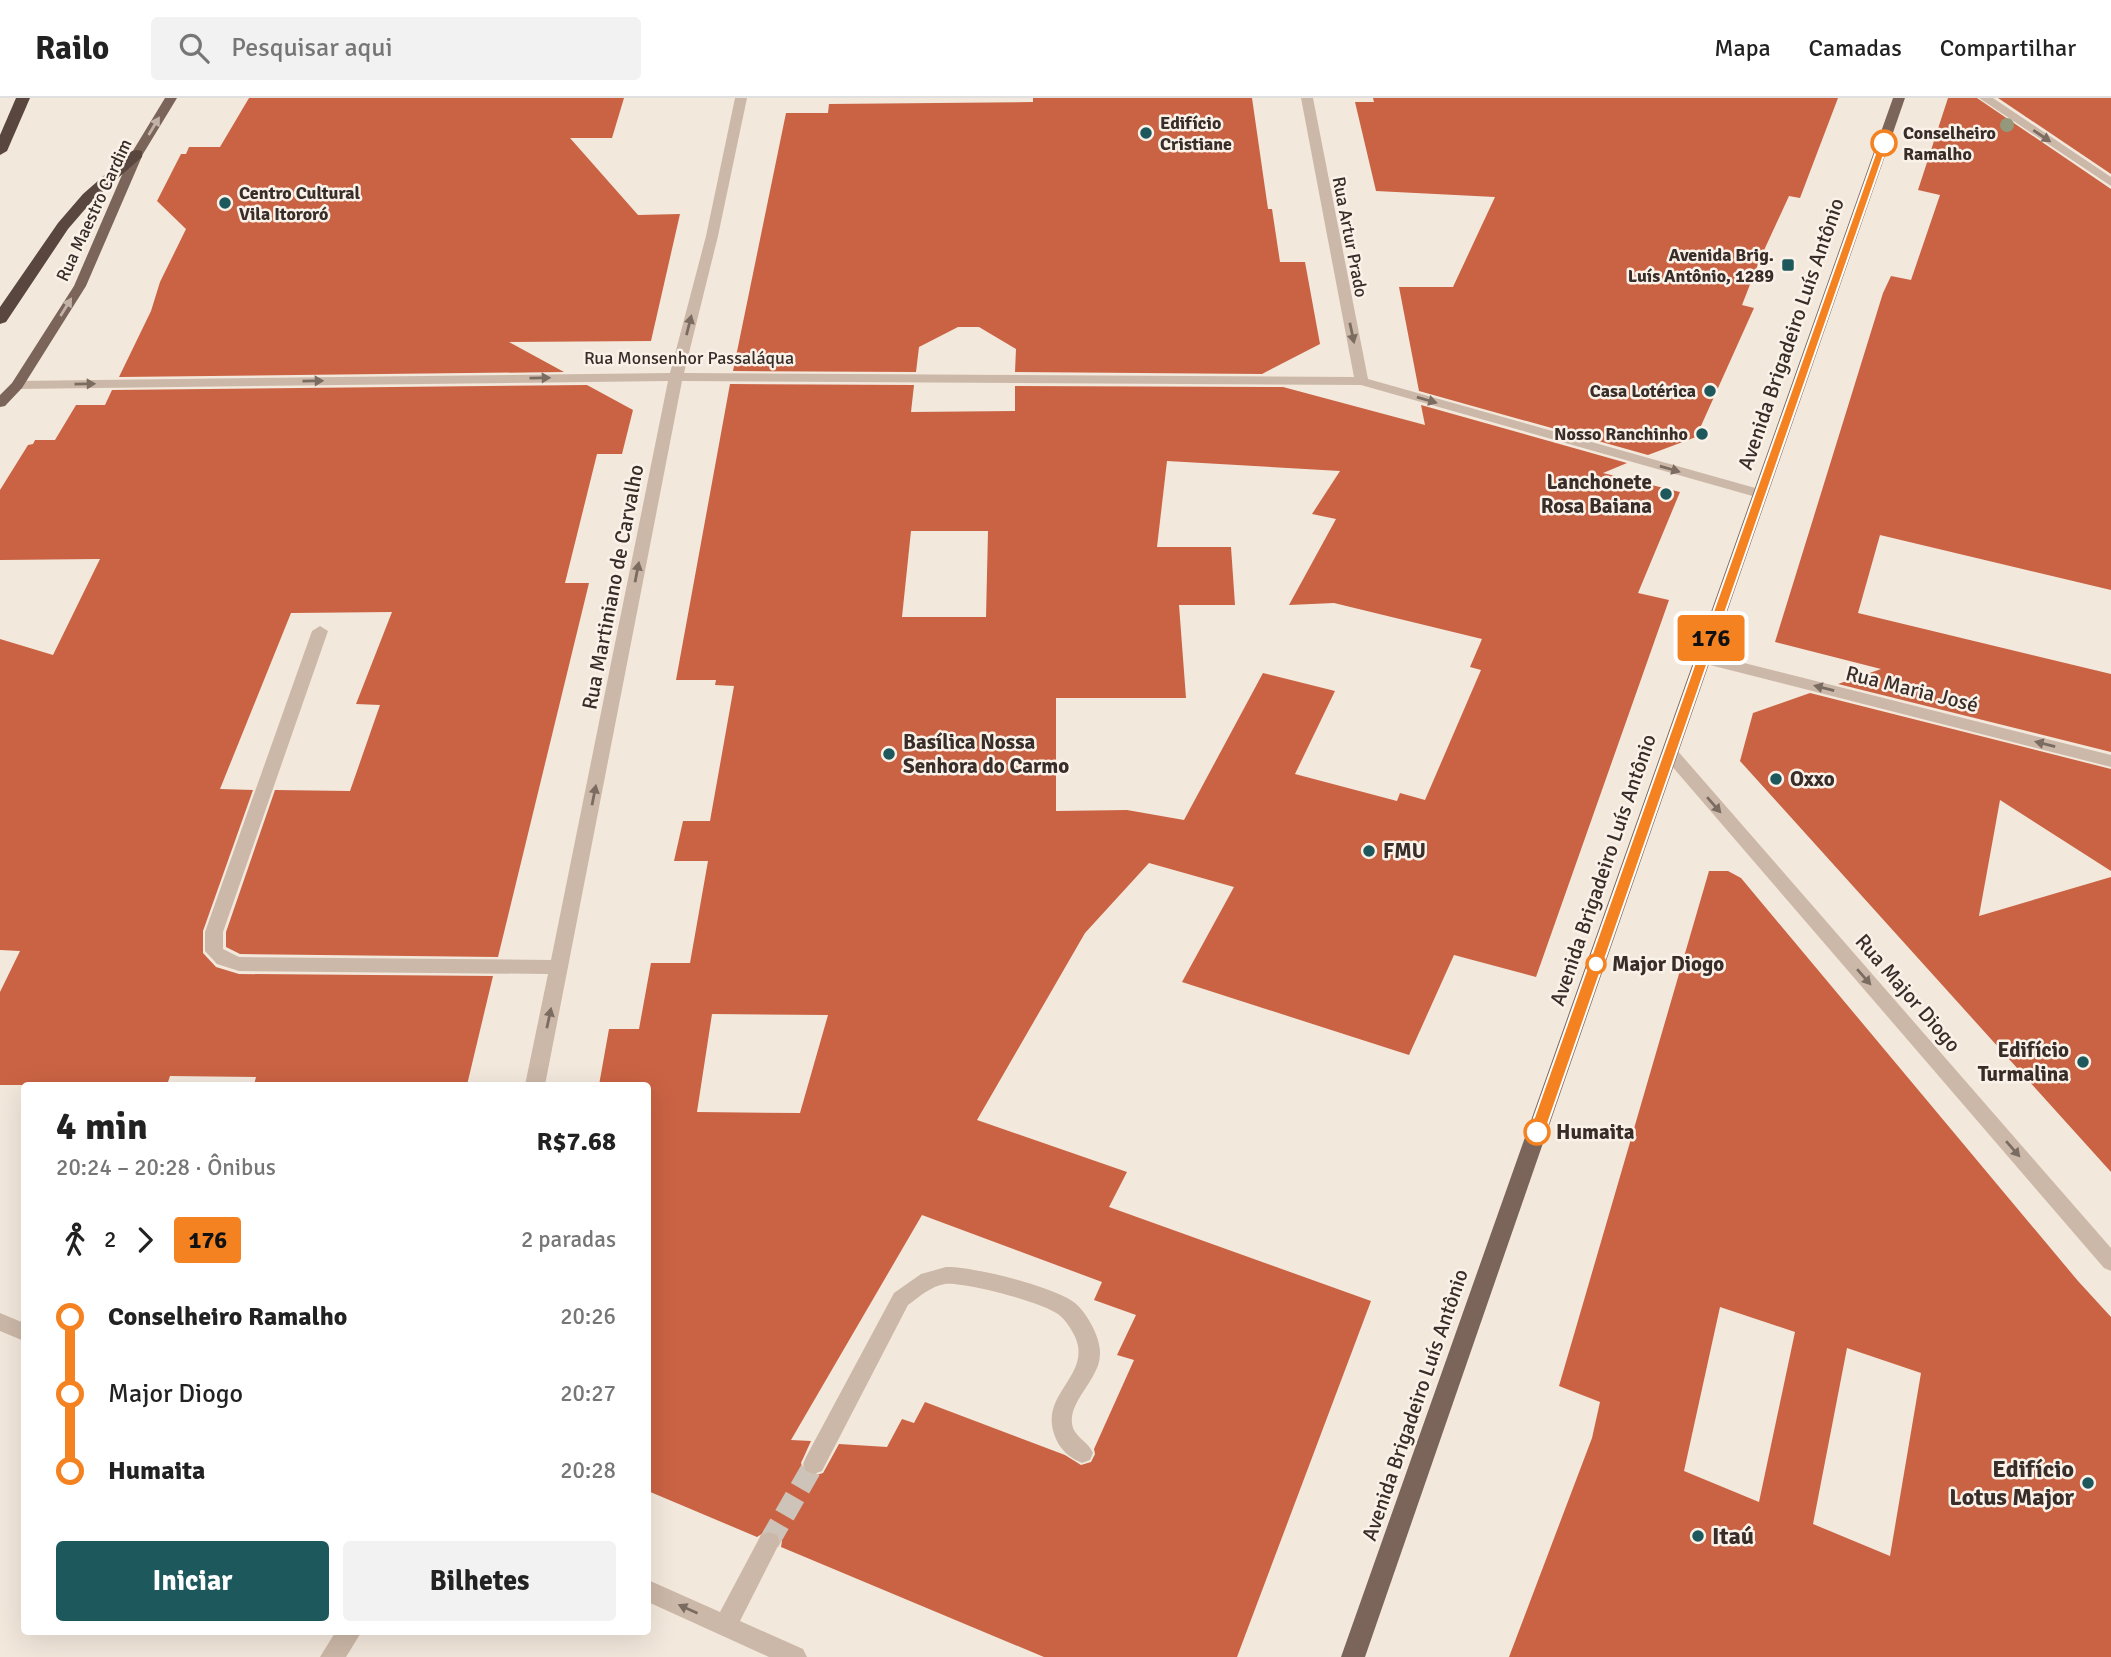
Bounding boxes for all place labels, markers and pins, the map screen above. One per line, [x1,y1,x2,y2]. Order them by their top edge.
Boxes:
place label: Edifício Cristiane [1160,112,1232,155]
place label: Conselheiro Ramalho [1903,122,1996,165]
marker: Edifício Cristiane [1138,125,1154,141]
marker: Conselheiro Ramalho [1871,130,1897,156]
place label: Centro Cultural Vila Itororó [239,182,361,225]
marker: Centro Cultural Vila Itororó [217,195,233,211]
place label: Avenida Brig. Luís Antônio, 1289 [1628,244,1774,287]
marker: Avenida Brig. Luís Antônio, 1289 [1780,257,1796,273]
place label: Casa Lotérica [1590,380,1696,402]
marker: Casa Lotérica [1702,383,1718,399]
place label: Nosso Ranchinho [1554,423,1688,445]
marker: Nosso Ranchinho [1694,426,1710,442]
place label: Lanchonete Rosa Baiana [1541,469,1652,519]
marker: Lanchonete Rosa Baiana [1658,486,1674,502]
place label: Basílica Nossa Senhora do Carmo [903,729,1069,779]
marker: Basílica Nossa Senhora do Carmo [881,746,897,762]
place label: Oxxo [1790,766,1835,792]
marker: Oxxo [1768,771,1784,787]
place label: FMU [1383,838,1426,864]
marker: FMU [1361,843,1377,859]
place label: Major Diogo [1612,951,1724,977]
marker: Major Diogo [1586,954,1606,974]
place label: Edifício Turmalina [1978,1037,2069,1087]
marker: Edifício Turmalina [2075,1054,2091,1070]
marker: Humaita [1524,1119,1550,1145]
place label: Humaita [1556,1119,1635,1145]
place label: Edifício Lotus Major [1949,1454,2074,1512]
marker: Edifício Lotus Major [2080,1475,2096,1491]
place label: Itaú [1712,1521,1754,1551]
marker: Itaú [1690,1528,1706,1544]

